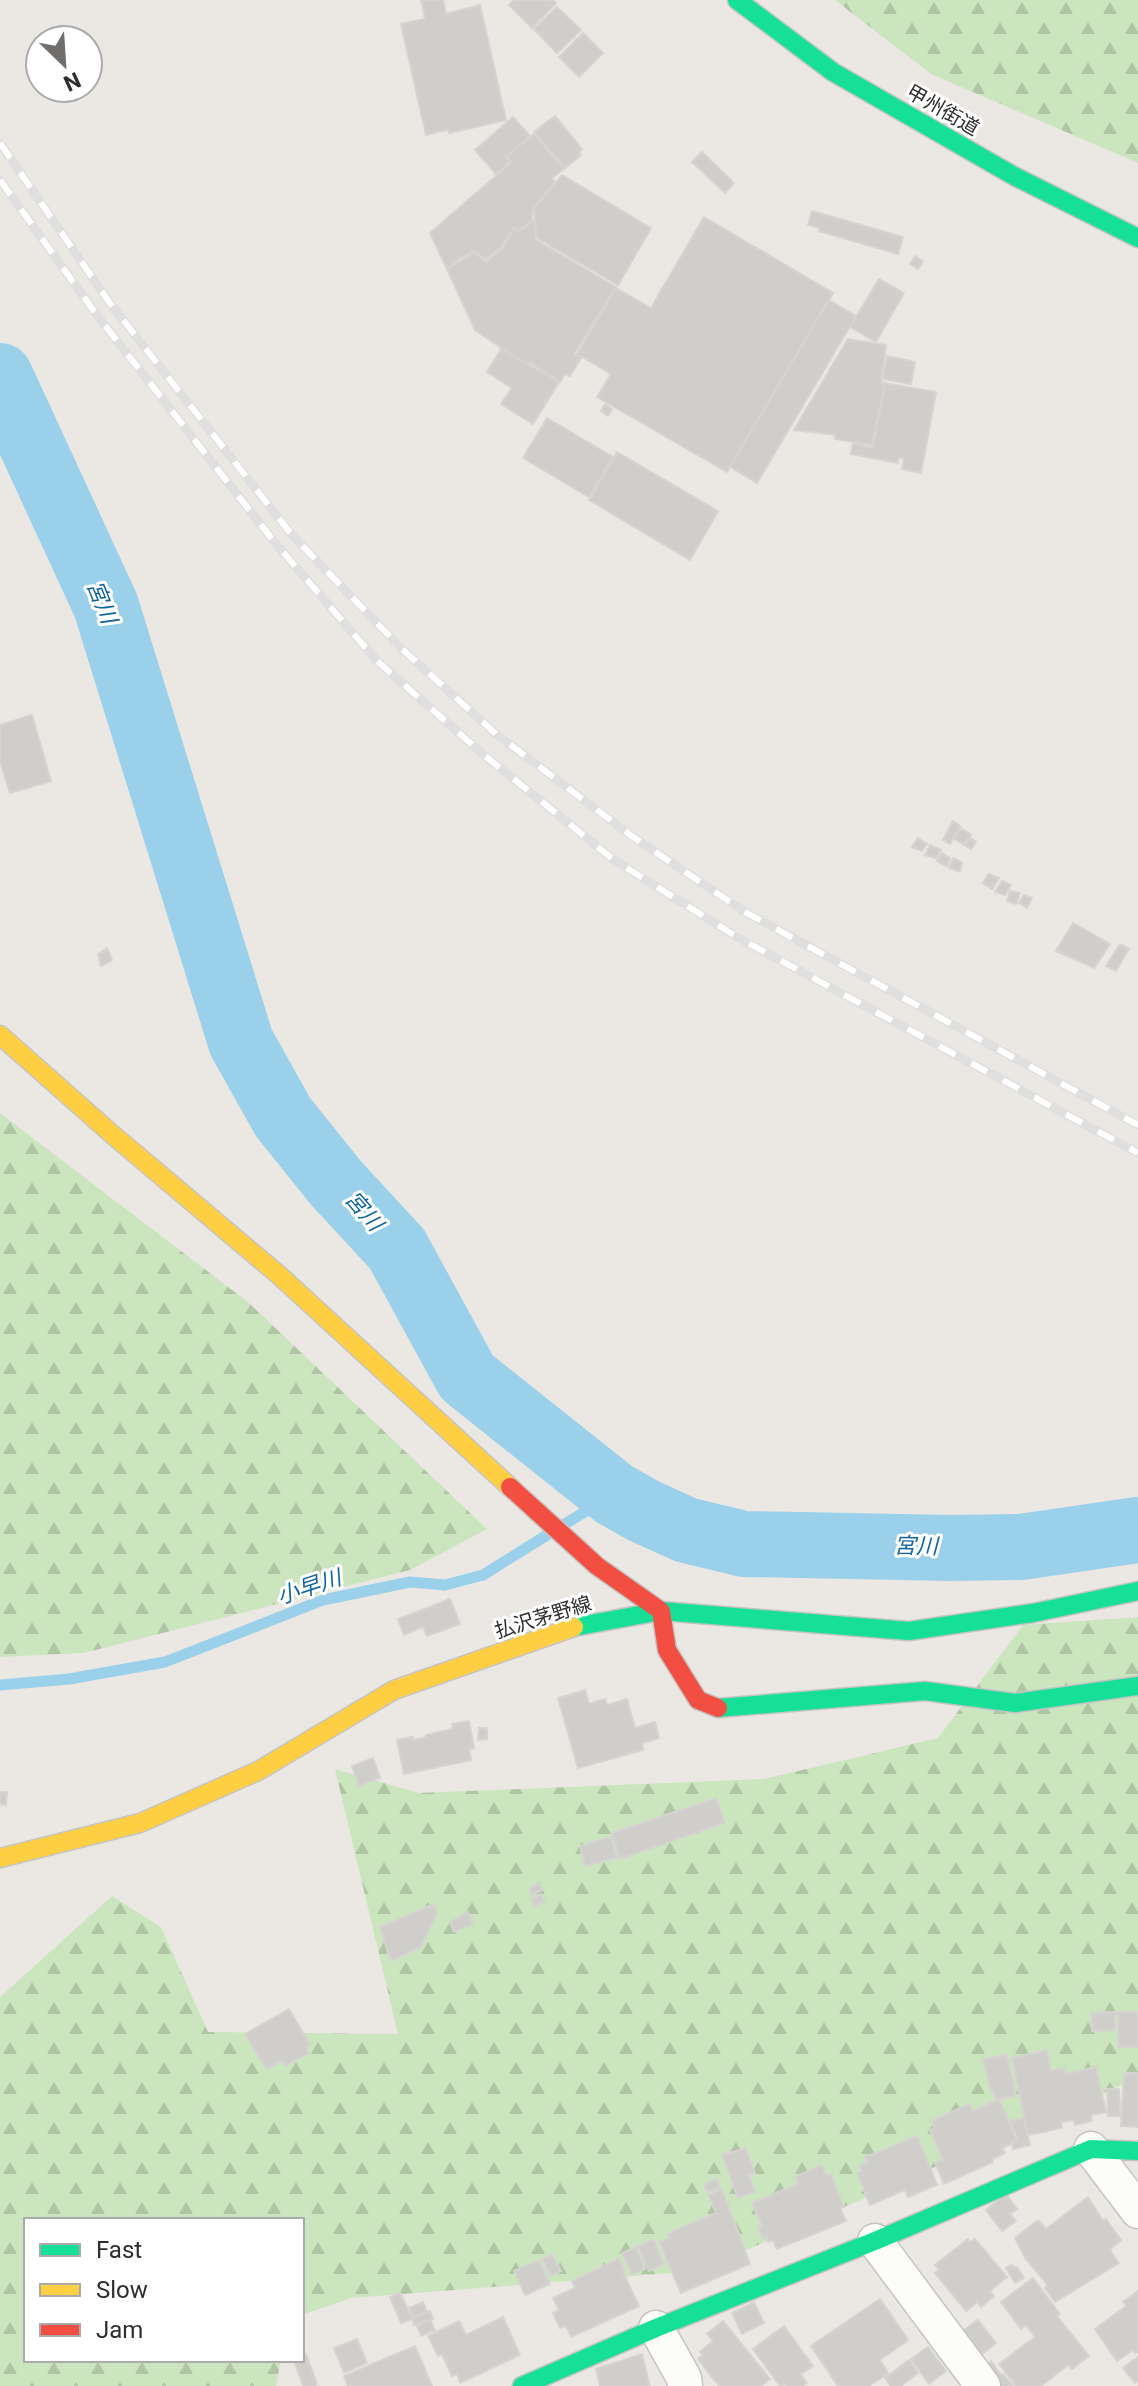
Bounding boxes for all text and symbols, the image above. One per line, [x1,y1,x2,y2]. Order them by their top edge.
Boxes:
north arrow [24,24,104,104]
text: N [60,67,85,96]
street label: 甲州街道 [902,80,984,140]
water label: 宮川 [82,577,123,629]
water label: 宮川 [340,1186,389,1237]
water label: 宮川 [894,1533,940,1559]
water label: 小早川 [274,1564,346,1609]
street label: 払沢茅野線 [492,1591,594,1643]
legend [24,2218,304,2362]
text: Fast [96,2236,142,2264]
text: Slow [96,2276,148,2304]
text: Jam [96,2316,143,2344]

